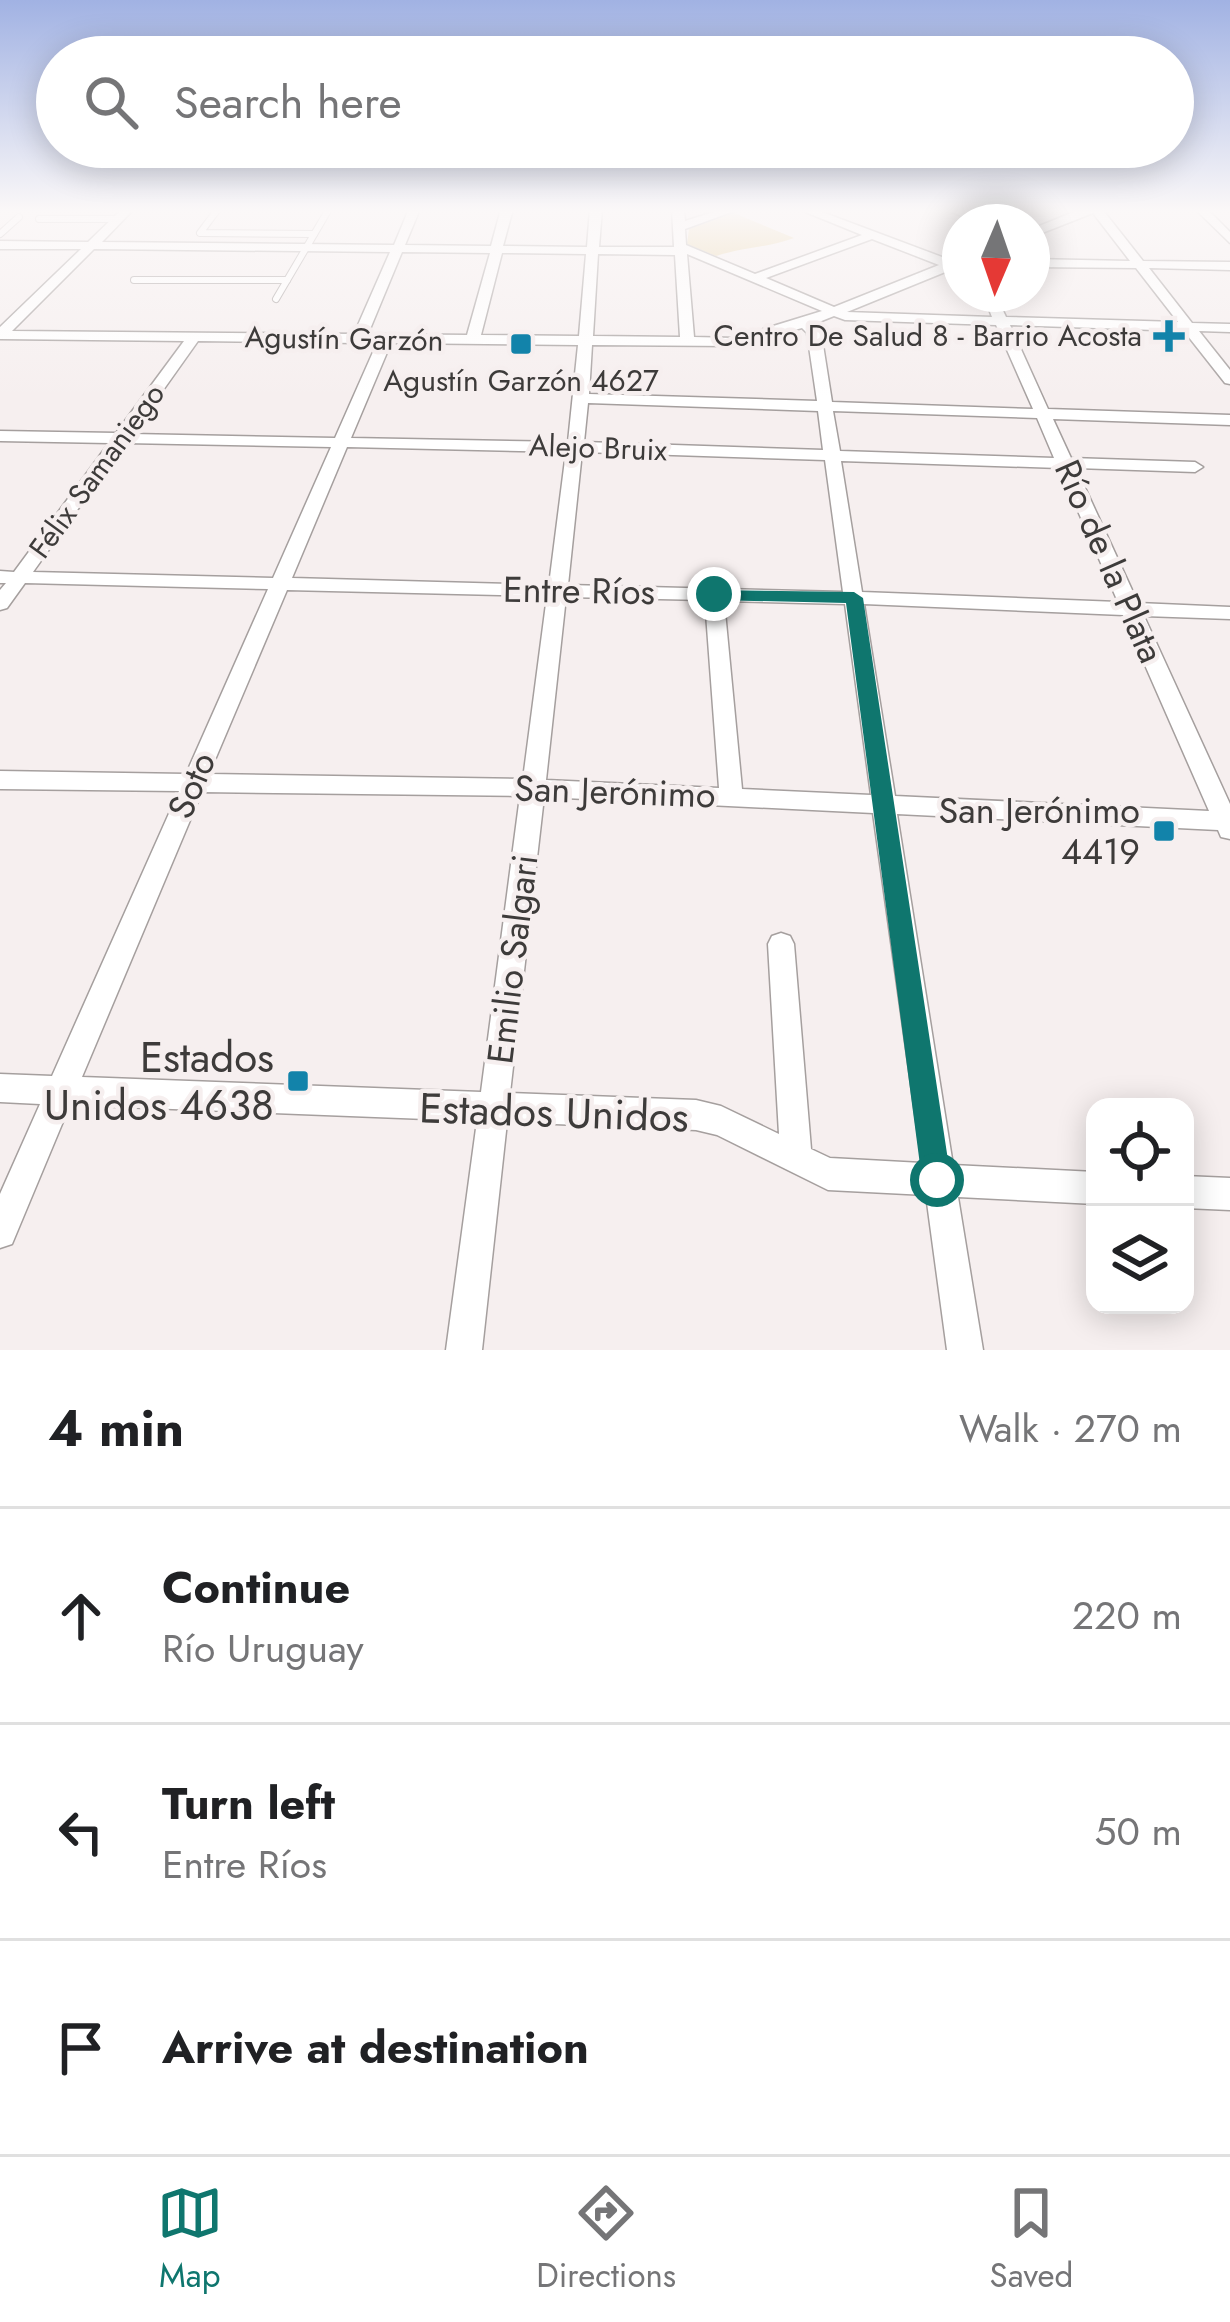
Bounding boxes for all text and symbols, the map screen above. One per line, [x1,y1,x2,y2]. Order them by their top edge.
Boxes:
search box [36,36,1194,168]
icon: search [78,69,144,135]
text: Search here [174,70,402,135]
north arrow [942,204,1050,312]
place label: Centro De Salud 8 - Barrio Acosta [714,314,1142,357]
street label: Agustín Garzón [244,315,444,362]
marker: Centro De Salud 8 - Barrio Acosta [1153,320,1185,352]
marker: Agustín Garzón 4627 [508,331,534,357]
place label: Agustín Garzón 4627 [383,359,659,402]
street label: Félix Samaniego [18,374,175,567]
street label: Alejo Bruix [528,424,668,471]
street label: Río de la Plata [1042,451,1178,671]
street label: Entre Ríos [502,563,656,617]
route end [687,567,741,621]
street label: Soto [154,744,228,826]
street label: San Jerónimo [513,762,717,820]
place label: San Jerónimo 4419 [939,784,1140,877]
marker: San Jerónimo 4419 [1151,818,1177,844]
street label: Emilio Salgari [473,852,551,1066]
place label: Estados Unidos 4638 [44,1027,274,1136]
marker: Estados Unidos 4638 [285,1068,311,1094]
street label: Estados Unidos [418,1077,690,1148]
map controls [1086,1098,1194,1314]
button: locate [1086,1098,1194,1206]
route start [910,1153,964,1207]
button: layers [1086,1206,1194,1314]
text: 4 min [48,1391,184,1465]
text: Walk · 270 m [959,1400,1182,1457]
text: Continue [162,1555,350,1620]
icon: ahead [48,1583,114,1649]
text: 220 m [1072,1587,1182,1644]
text: Río Uruguay [162,1620,364,1677]
text: Turn left [162,1771,335,1836]
icon: left [48,1799,114,1865]
text: 50 m [1094,1803,1182,1860]
text: Entre Ríos [162,1836,327,1893]
icon: arrive [48,2015,114,2081]
text: Arrive at destination [162,2015,589,2080]
tab: Map [157,2180,223,2299]
tab: Directions [536,2180,676,2299]
tab: Saved [990,2180,1073,2299]

